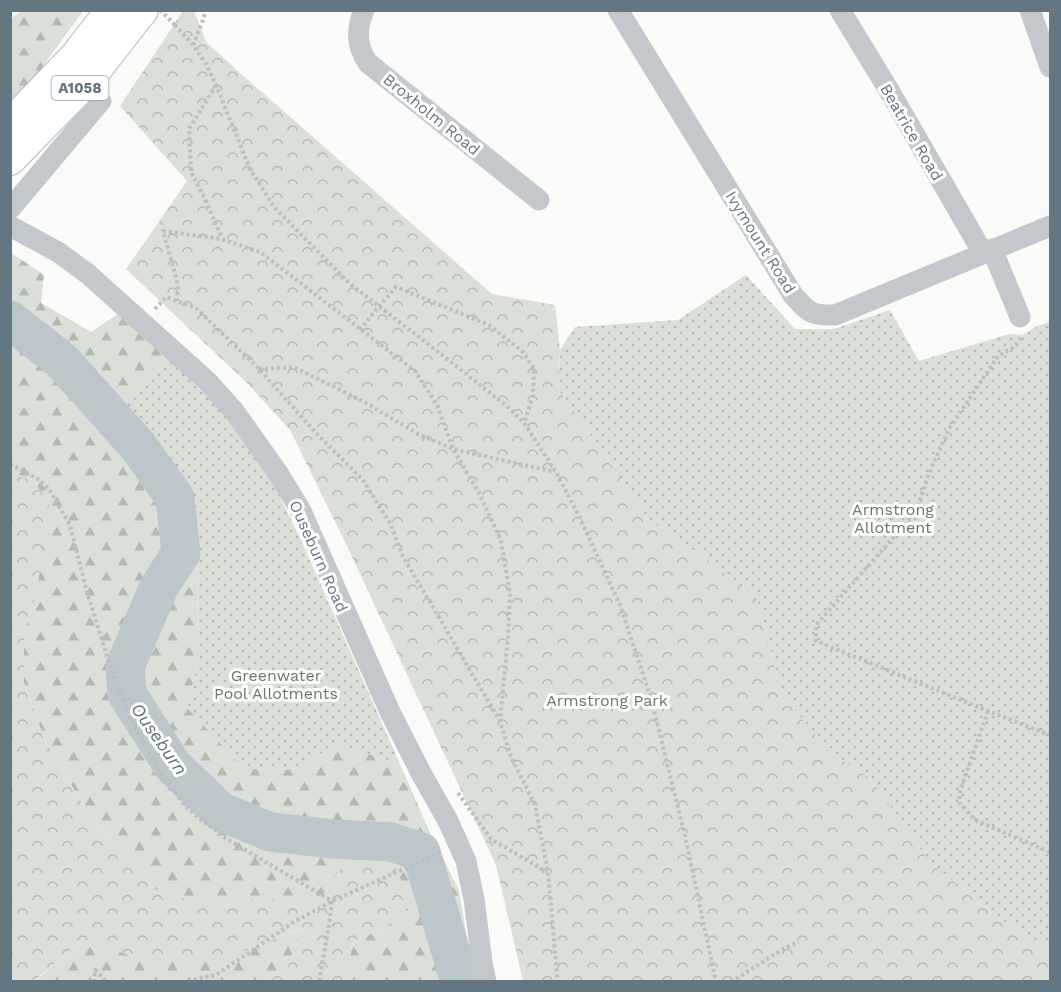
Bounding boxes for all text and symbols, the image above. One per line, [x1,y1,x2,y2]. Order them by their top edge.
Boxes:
street label: Broxholm Road [380,70,484,159]
road number: A1058 [52,76,109,100]
street label: Beatrice Road [876,80,947,184]
street label: Ivymount Road [722,188,800,297]
street label: Ouseburn Road [285,497,352,615]
park label: Armstrong Allotment [852,500,934,537]
park label: Greenwater Pool Allotments [214,666,338,703]
park label: Armstrong Park [546,691,668,710]
water label: Ouseburn [127,699,192,779]

